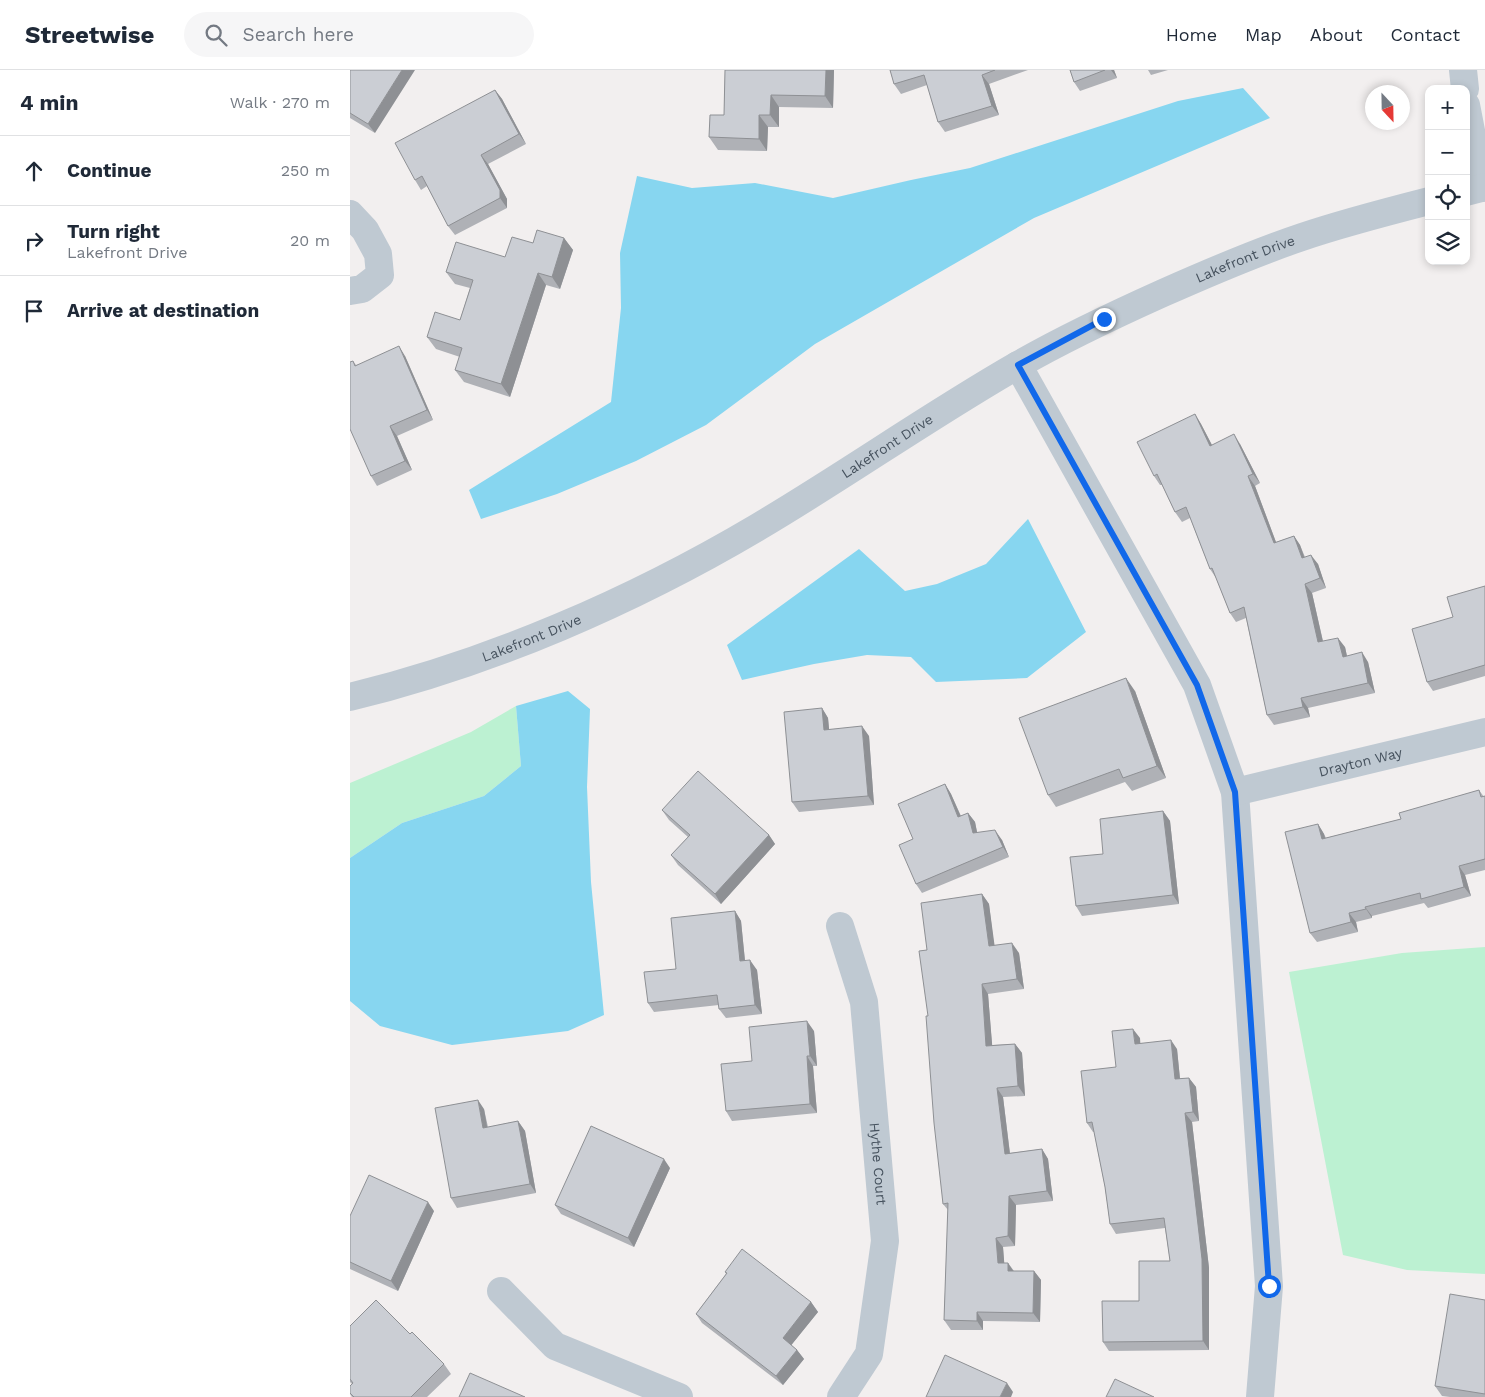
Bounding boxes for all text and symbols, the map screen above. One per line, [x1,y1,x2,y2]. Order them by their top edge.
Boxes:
search box [184,12,534,57]
text: Streetwise [25,21,154,49]
icon: search [202,21,230,49]
text: Search here [242,23,354,46]
text: Home [1166,24,1217,45]
text: Map [1245,24,1282,45]
text: About [1310,24,1362,45]
text: Contact [1390,24,1460,45]
north arrow [1365,85,1410,130]
map controls [1425,85,1470,265]
button: + [1425,85,1470,130]
text: 4 min [20,90,78,115]
text: Walk · 270 m [230,93,330,112]
button: − [1425,130,1470,175]
icon: ahead [20,157,48,185]
text: Continue [67,159,151,182]
text: 250 m [281,161,330,180]
button: locate [1425,175,1470,220]
text: Turn right [67,220,160,243]
button: layers [1425,220,1470,265]
icon: right [20,227,48,255]
text: 20 m [290,231,330,250]
street label: Lakefront Drive [1193,232,1297,286]
text: Lakefront Drive [67,243,187,262]
icon: arrive [20,297,48,325]
text: Arrive at destination [67,299,259,322]
route end [1093,308,1116,331]
street label: Lakefront Drive [838,411,936,481]
street label: Lakefront Drive [480,611,584,665]
street label: Drayton Way [1317,744,1405,780]
street label: Hythe Court [867,1122,890,1206]
route start [1258,1275,1281,1298]

